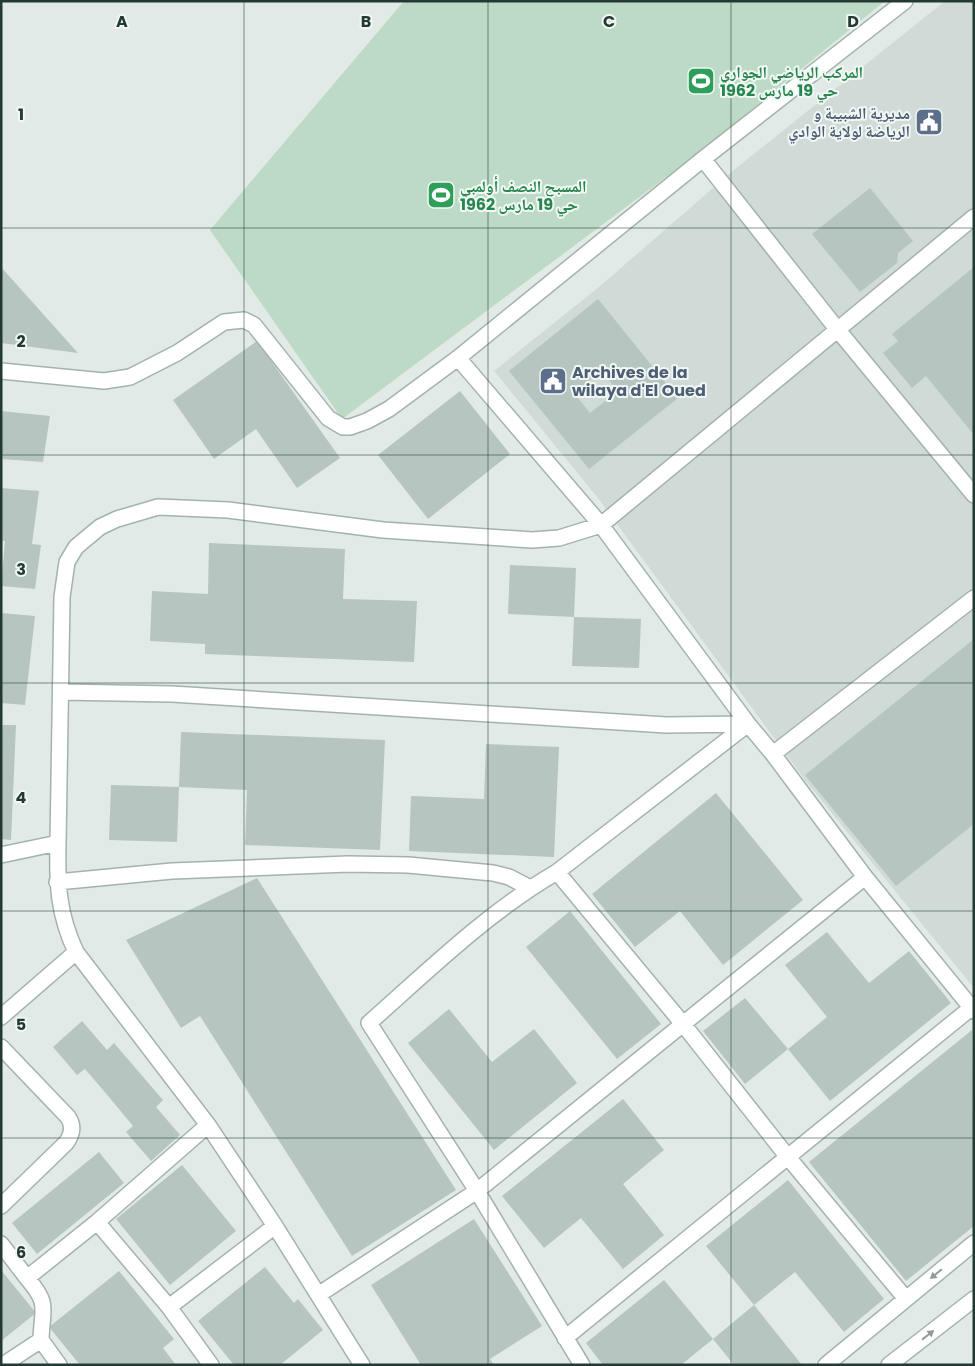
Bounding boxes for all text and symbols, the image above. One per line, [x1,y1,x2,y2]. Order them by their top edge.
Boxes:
text: A [116,10,128,33]
text: B [361,10,371,33]
text: C [603,10,615,33]
text: D [847,10,859,33]
place label: المركب الرياضي الجواري حي 19 مارس 1962 [720,61,863,102]
sports icon: المركب الرياضي الجواري حي 19 مارس 1962 [686,66,716,96]
place label: مديرية الشبيبة و الرياضة لولاية الوادي [788,102,910,143]
text: 1 [18,103,24,126]
public building icon: مديرية الشبيبة و الرياضة لولاية الوادي [914,107,944,137]
place label: المسبح النصف أولمبي حي 19 مارس 1962 [460,175,587,216]
sports icon: المسبح النصف أولمبي حي 19 مارس 1962 [426,180,456,210]
text: 2 [16,330,26,353]
place label: Archives de la wilaya d'El Oued [572,361,706,402]
public building icon: Archives de la wilaya d'El Oued [538,366,568,396]
text: 3 [16,558,26,581]
text: 4 [16,786,27,809]
text: 5 [16,1013,26,1036]
text: 6 [16,1241,26,1264]
one-way arrow [930,1268,943,1279]
one-way arrow [921,1330,935,1340]

